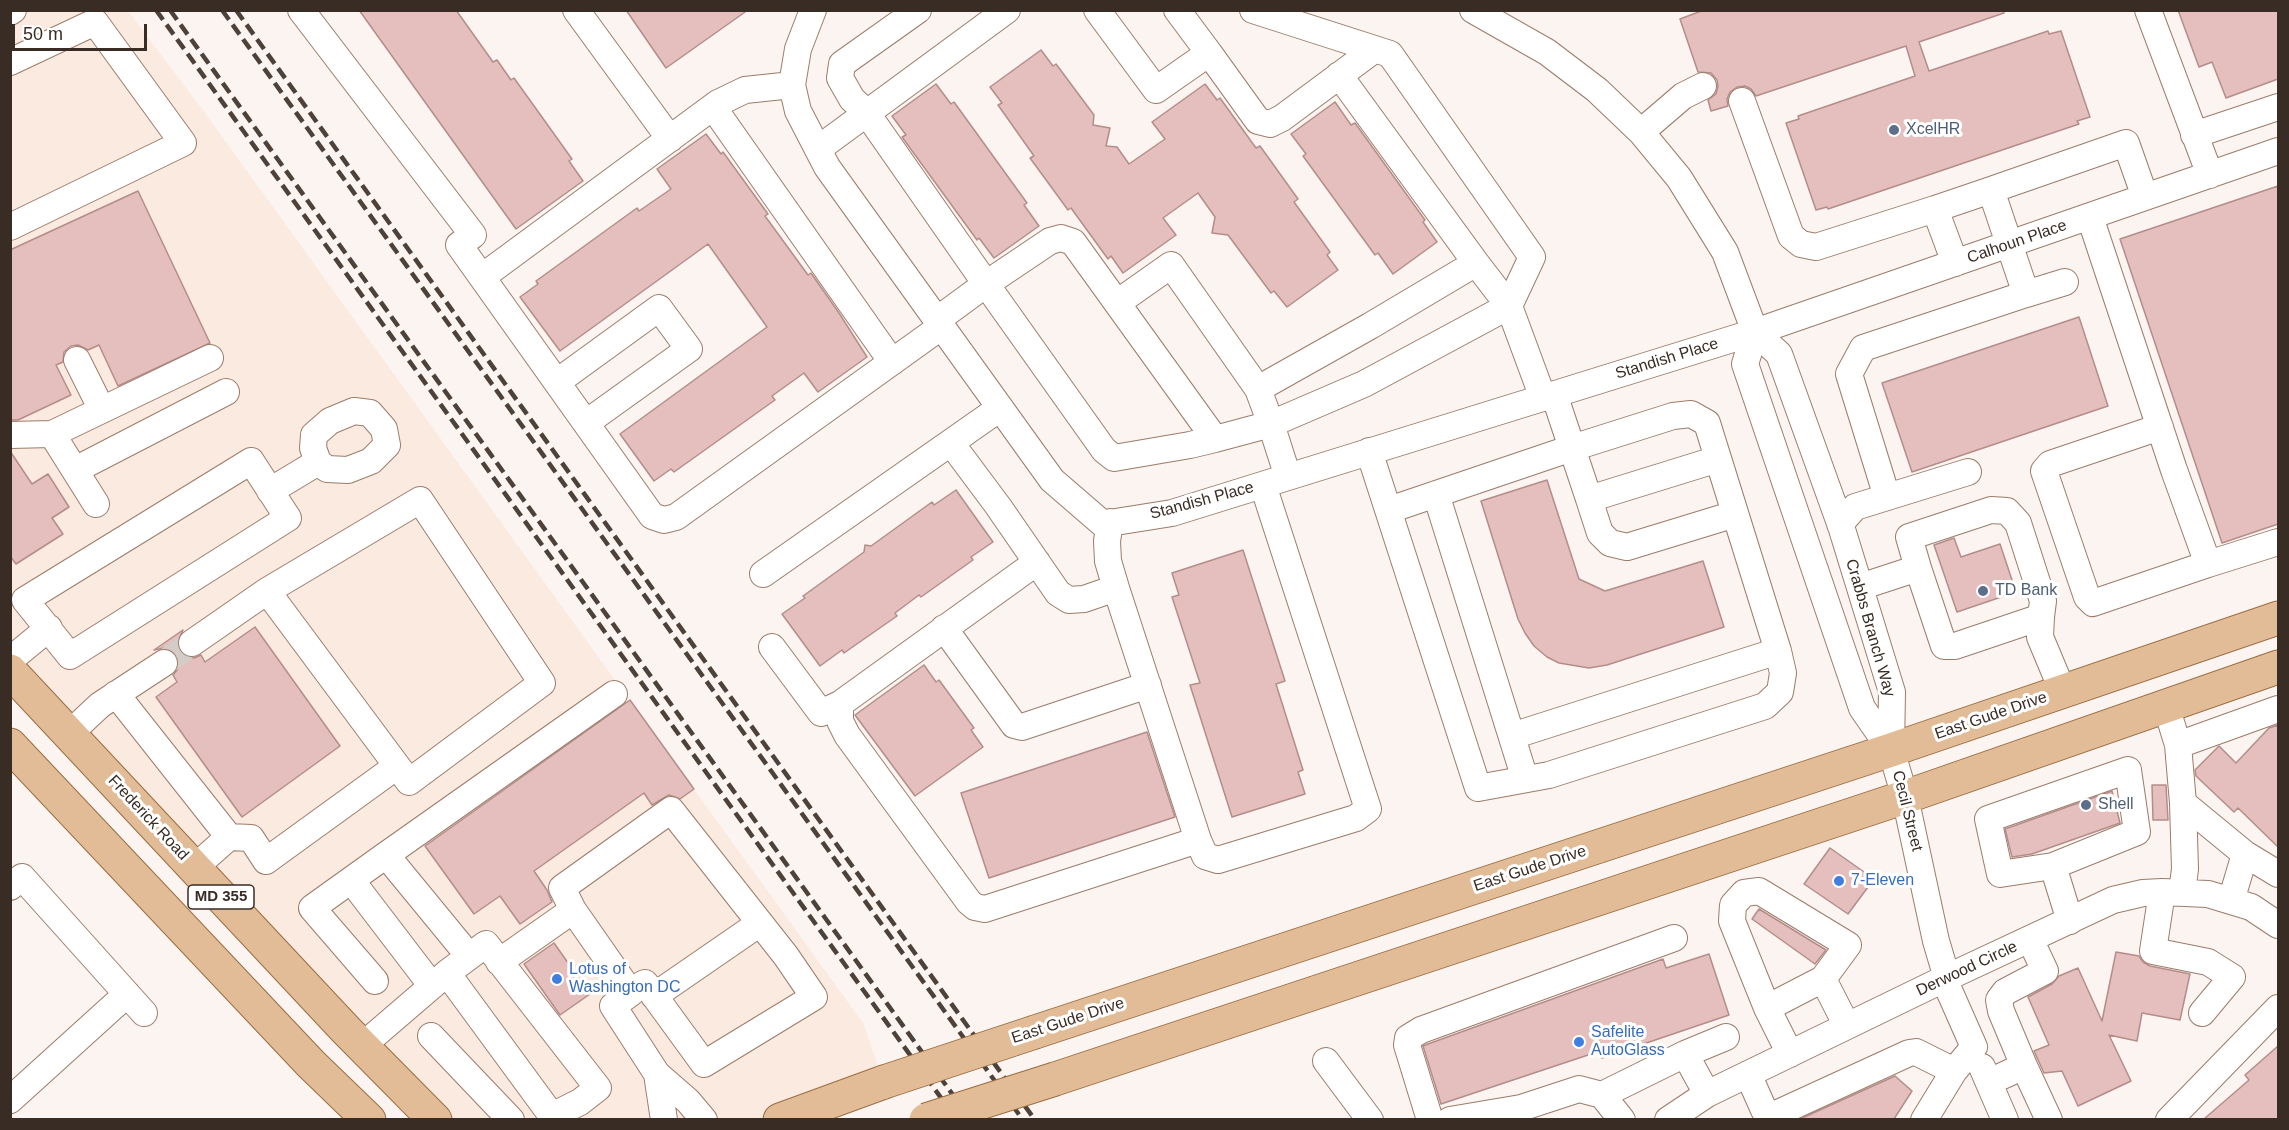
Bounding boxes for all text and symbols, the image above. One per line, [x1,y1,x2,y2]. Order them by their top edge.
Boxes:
scale bar [15,12,150,50]
text: 50 m [23,24,63,44]
place label: XcelHR [1906,120,1960,140]
marker: XcelHR [1887,123,1901,137]
street label: Calhoun Place [1965,216,2069,268]
street label: Standish Place [1613,334,1721,384]
street label: Standish Place [1148,478,1256,524]
street label: Crabbs Branch Way [1841,557,1899,699]
place label: TD Bank [1995,581,2057,601]
marker: TD Bank [1976,584,1990,598]
street label: East Gude Drive [1932,688,2050,744]
street label: Cecil Street [1888,769,1926,853]
street label: Frederick Road [104,771,192,865]
place label: Shell [2098,795,2134,815]
marker: Shell [2079,798,2093,812]
street label: East Gude Drive [1471,842,1589,896]
place label: 7-Eleven [1851,871,1914,891]
marker: 7-Eleven [1832,874,1846,888]
road number: MD 355 [188,885,254,909]
street label: Derwood Circle [1913,937,2021,1001]
place label: Lotus of Washington DC [569,960,680,998]
marker: Lotus of Washington DC [550,972,564,986]
street label: East Gude Drive [1009,994,1127,1048]
place label: Safelite AutoGlass [1591,1023,1665,1061]
marker: Safelite AutoGlass [1572,1035,1586,1049]

